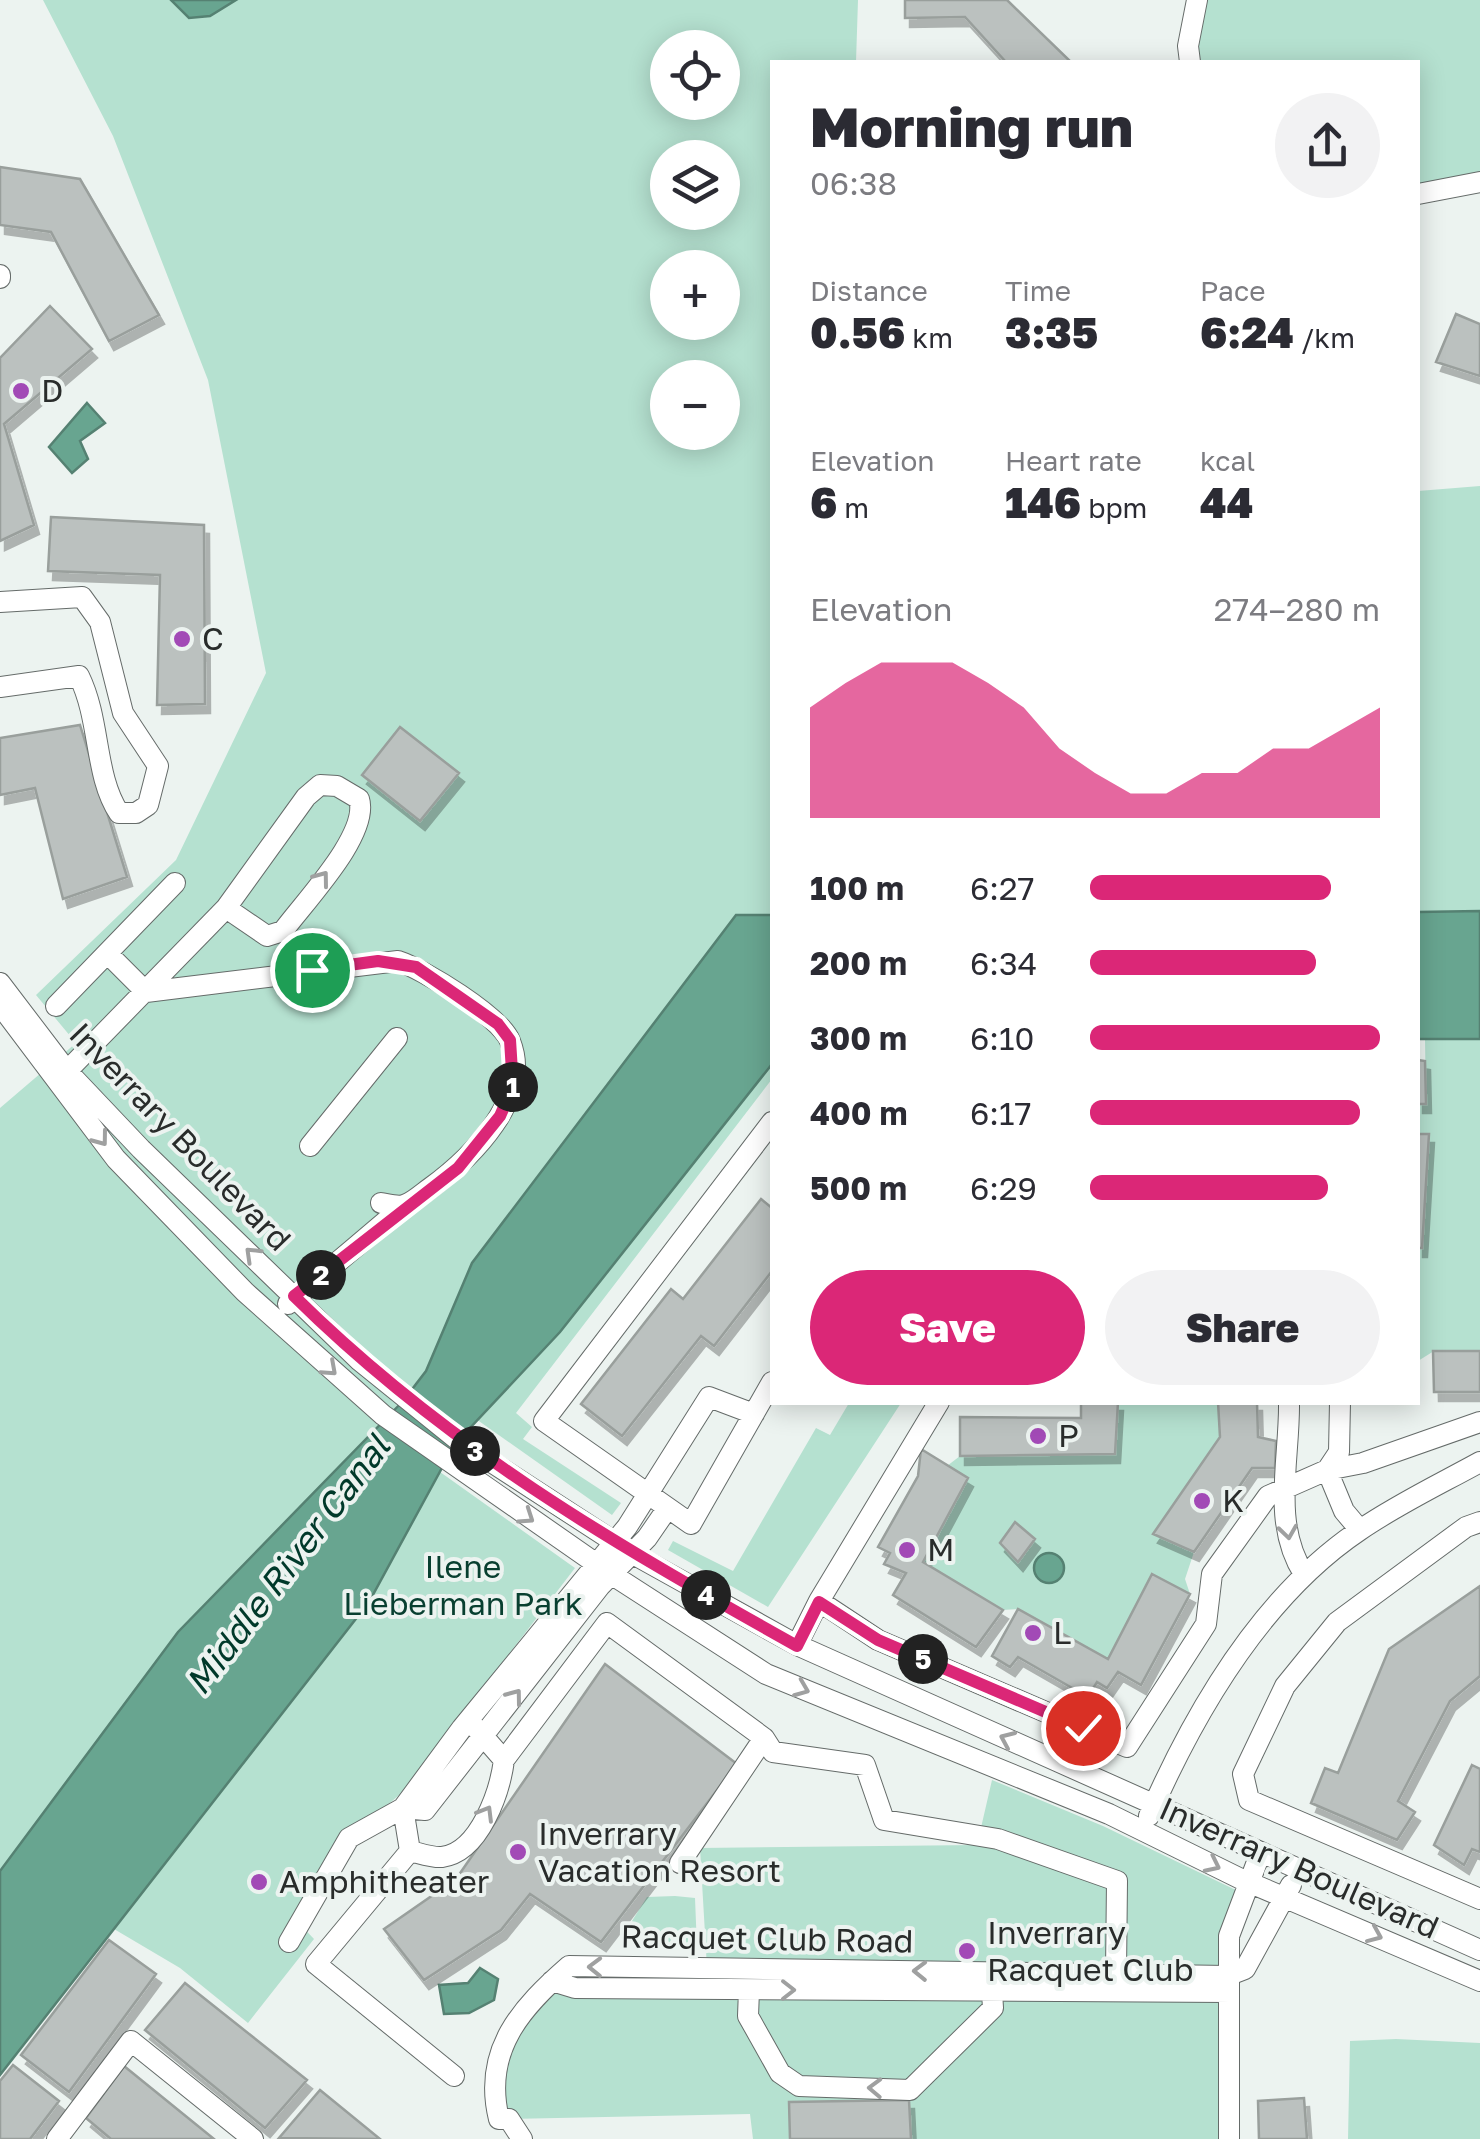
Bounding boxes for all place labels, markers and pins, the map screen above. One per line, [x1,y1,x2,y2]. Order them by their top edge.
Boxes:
place label: D [41,371,63,409]
marker: D [10,380,32,402]
place label: C [202,619,224,657]
marker: C [171,628,193,650]
pin [270,928,355,1013]
pin: 1 [488,1062,538,1112]
pin: 2 [296,1250,346,1300]
place label: P [1058,1416,1079,1454]
marker: P [1027,1425,1049,1447]
pin: 3 [450,1426,500,1476]
place label: K [1222,1481,1244,1519]
marker: K [1191,1490,1213,1512]
place label: M [927,1530,955,1568]
marker: M [896,1539,918,1561]
pin: 4 [681,1570,731,1620]
place label: L [1053,1613,1071,1651]
marker: L [1022,1622,1044,1644]
pin: 5 [898,1634,948,1684]
pin [1041,1686,1126,1771]
place label: Inverrary Vacation Resort [538,1814,781,1889]
marker: Inverrary Vacation Resort [507,1841,529,1863]
place label: Amphitheater [279,1862,489,1900]
marker: Amphitheater [248,1871,270,1893]
place label: Inverrary Racquet Club [987,1913,1193,1988]
marker: Inverrary Racquet Club [956,1940,978,1962]

